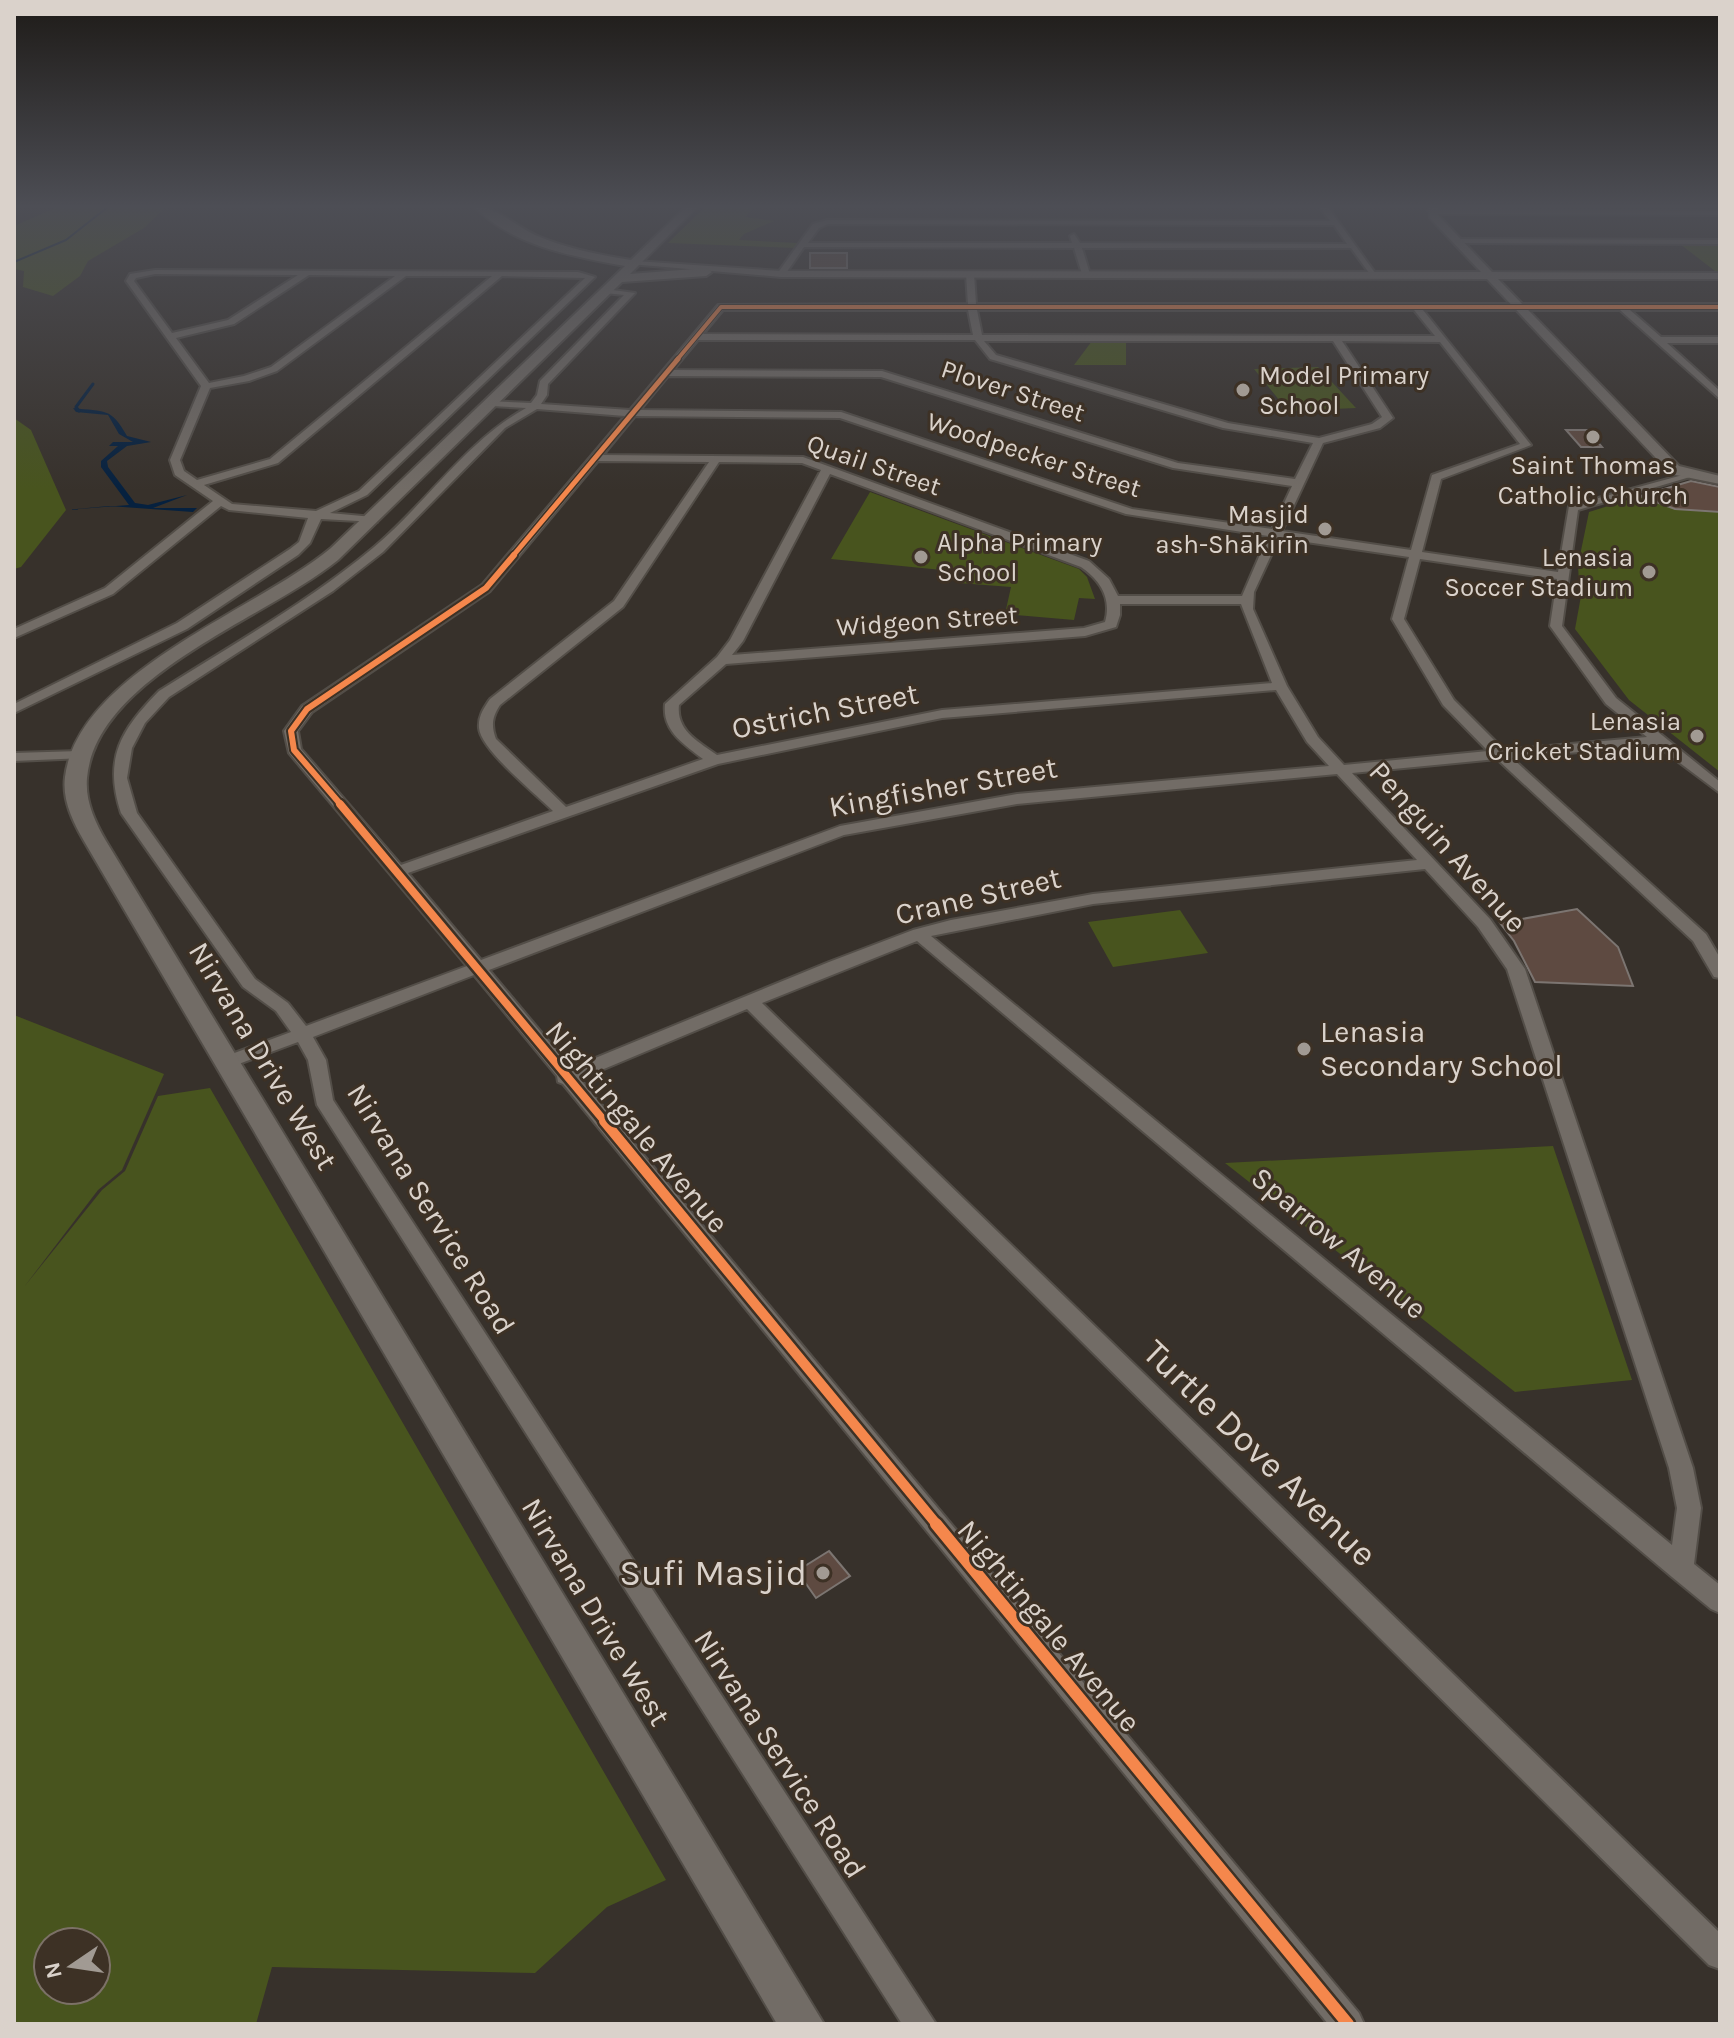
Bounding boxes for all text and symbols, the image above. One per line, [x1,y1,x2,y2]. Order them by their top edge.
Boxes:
street label: Plover Street [937,353,1089,429]
place label: Model Primary School [1259,360,1429,421]
marker: Model Primary School [1234,381,1252,399]
street label: Woodpecker Street [923,406,1145,504]
street label: Quail Street [803,428,945,502]
marker: Saint Thomas Catholic Church [1584,428,1602,446]
place label: Saint Thomas Catholic Church [1498,450,1688,511]
place label: Masjid ash-Shākirīn [1155,499,1309,560]
marker: Masjid ash-Shākirīn [1316,520,1334,538]
place label: Alpha Primary School [937,527,1102,588]
place label: Lenasia Soccer Stadium [1444,542,1633,603]
marker: Alpha Primary School [912,548,930,566]
marker: Lenasia Soccer Stadium [1640,563,1658,581]
street label: Widgeon Street [835,599,1019,643]
street label: Ostrich Street [729,675,921,747]
place label: Lenasia Cricket Stadium [1488,706,1681,767]
marker: Lenasia Cricket Stadium [1688,727,1706,745]
street label: Kingfisher Street [826,749,1060,825]
street label: Penguin Avenue [1362,754,1534,940]
street label: Crane Street [892,859,1064,933]
street label: Nirvana Drive West [181,936,345,1176]
street label: Nightingale Avenue [538,1014,736,1240]
place label: Lenasia Secondary School [1320,1014,1563,1084]
marker: Lenasia Secondary School [1295,1040,1313,1058]
street label: Nirvana Service Road [339,1077,523,1341]
street label: Sparrow Avenue [1244,1159,1434,1327]
street label: Turtle Dove Avenue [1135,1331,1385,1575]
street label: Nirvana Drive West [514,1492,678,1732]
street label: Nightingale Avenue [950,1513,1148,1739]
place label: Sufi Masjid [619,1552,807,1594]
marker: Sufi Masjid [814,1564,832,1582]
street label: Nirvana Service Road [686,1623,874,1885]
north arrow [32,1926,112,2006]
text: N [39,1960,68,1981]

